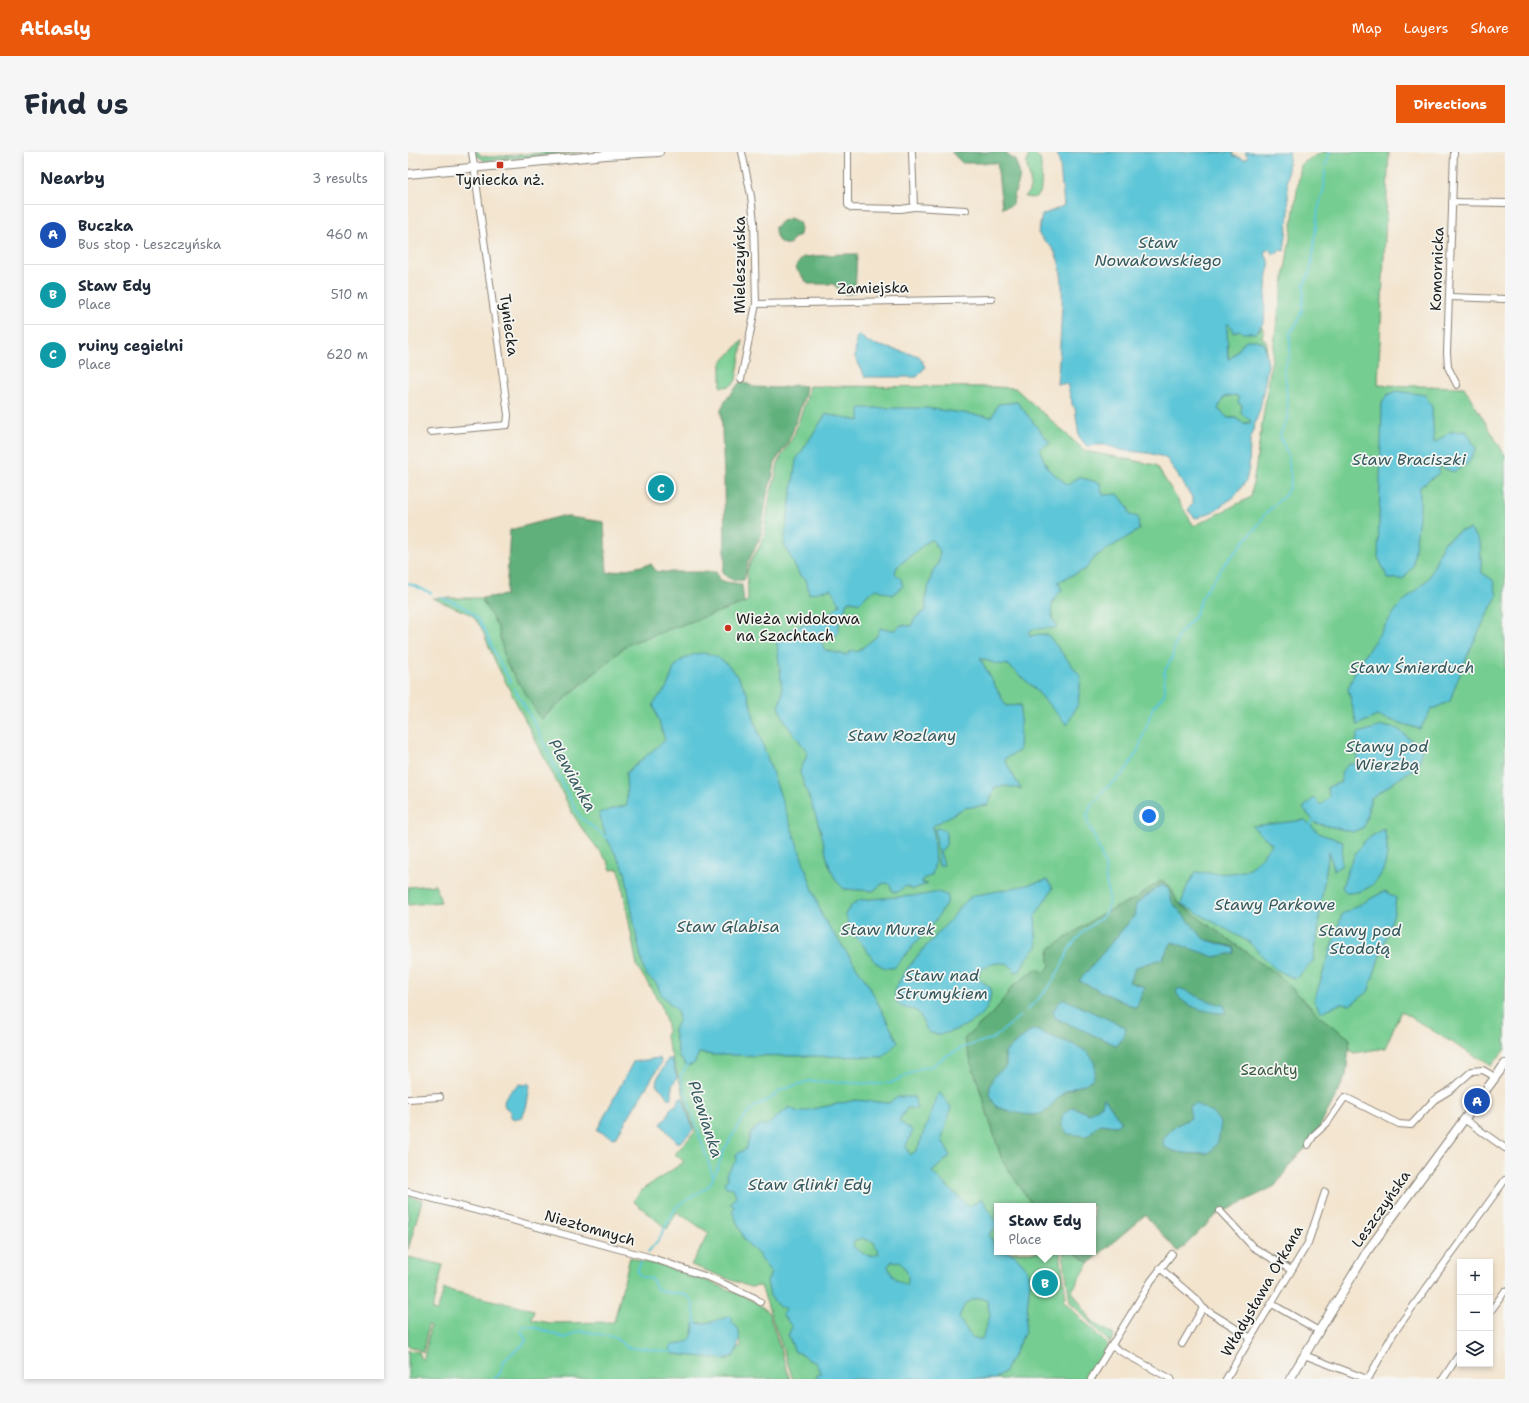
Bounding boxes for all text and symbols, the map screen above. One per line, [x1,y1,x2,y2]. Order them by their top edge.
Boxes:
text: Atlasly [20,16,91,41]
text: Map [1352,19,1382,37]
text: Layers [1404,19,1448,37]
text: Share [1470,19,1509,37]
text: Find us [24,85,129,123]
button: Directions [1396,85,1505,123]
marker: Tyniecka nż. [495,160,505,170]
text: Nearby [40,167,105,189]
text: 3 results [312,170,368,187]
place label: Tyniecka nż. [456,170,545,190]
text: Buczka [78,216,133,236]
street label: Mieleszyńska [730,216,750,314]
text: A [48,226,58,243]
text: 460 m [326,226,368,243]
street label: Komornicka [1426,226,1448,311]
water label: Staw Nowakowskiego [1095,232,1222,271]
text: Bus stop · Leszczyńska [78,236,221,253]
text: Staw Edy [78,276,151,296]
street label: Zamiejska [837,277,910,299]
text: B [49,286,57,303]
text: 510 m [331,286,368,303]
street label: Tyniecka [495,293,523,358]
text: Place [78,296,111,313]
text: ruiny cegielni [78,336,183,356]
text: C [49,346,57,363]
text: 620 m [326,346,368,363]
text: Place [78,356,111,373]
water label: Staw Braciszki [1352,449,1466,470]
pin: C [648,473,674,503]
place label: Wieża widokowa na Szachtach [736,609,861,646]
marker: Wieża widokowa na Szachtach [723,623,733,633]
water label: Staw Śmierduch [1350,657,1474,678]
water label: Staw Rozlany [848,725,956,746]
water label: Plewianka [544,735,601,815]
water label: Stawy pod Wierzbą [1346,736,1429,775]
your location [1139,806,1159,826]
water label: Stawy Parkowe [1214,894,1336,915]
water label: Staw Glabisa [676,916,780,937]
water label: Staw Murek [841,919,935,940]
water label: Stawy pod Stodołą [1319,920,1402,959]
water label: Staw nad Strumykiem [896,965,988,1004]
park label: Szachty [1240,1060,1298,1080]
water label: Plewianka [683,1078,728,1161]
pin: A [1464,1086,1490,1116]
street label: Leszczyńska [1347,1166,1415,1252]
water label: Staw Glinki Edy [748,1174,872,1195]
popup [994,1203,1096,1255]
street label: Niezłomnych [542,1205,638,1251]
text: Staw Edy [1008,1211,1082,1231]
street label: Władysława Orkana [1216,1221,1308,1360]
text: Place [1008,1231,1042,1248]
map controls [1457,1259,1493,1367]
button: + [1457,1259,1493,1295]
pin: B [1032,1268,1058,1298]
button: − [1457,1295,1493,1331]
button: layers [1457,1331,1493,1367]

